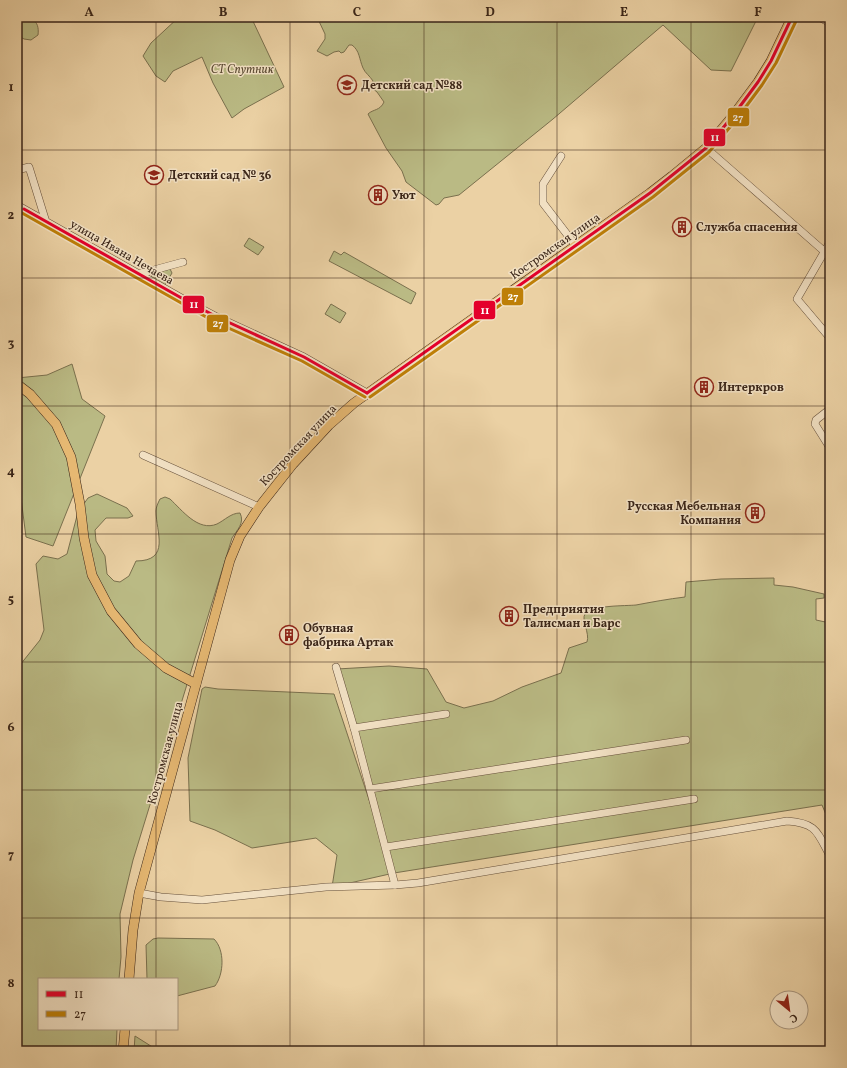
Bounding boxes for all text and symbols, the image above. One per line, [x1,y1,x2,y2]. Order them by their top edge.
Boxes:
text: A [84,4,94,22]
text: B [219,4,228,22]
text: C [353,4,361,22]
text: D [485,4,495,22]
text: E [620,4,628,22]
text: F [754,4,762,22]
park label: СТ Спутник [211,62,274,78]
school or university icon: Детский сад №88 [336,74,358,96]
place label: Детский сад №88 [361,78,462,94]
text: 1 [8,79,14,97]
line badge: 27 [727,107,750,127]
text: 27 [733,111,743,126]
line badge: 11 [703,128,726,147]
text: 11 [711,131,719,146]
school or university icon: Детский сад № 36 [143,164,165,186]
place label: Детский сад № 36 [168,168,272,184]
building icon: Уют [367,184,389,206]
place label: Уют [392,188,416,204]
text: 2 [8,207,15,225]
street label: Костромская улица [507,210,604,284]
building icon: Служба спасения [671,216,693,238]
street label: улица Ивана Нечаева [67,217,176,289]
place label: Служба спасения [696,220,798,236]
line badge: 27 [501,287,524,306]
text: 27 [508,290,518,305]
line badge: 11 [182,295,205,314]
text: 11 [190,298,198,313]
line badge: 11 [473,300,496,320]
text: 11 [481,304,489,319]
line badge: 27 [206,314,229,333]
text: 27 [213,317,223,332]
text: 3 [8,335,15,353]
building icon: Интеркров [693,376,715,398]
place label: Интеркров [718,380,784,396]
street label: Костромская улица [257,401,341,490]
text: 4 [7,463,15,481]
place label: Русская Мебельная Компания [627,499,741,529]
building icon: Русская Мебельная Компания [744,502,766,524]
text: 5 [8,591,14,609]
place label: Предприятия Талисман и Барс [523,602,621,632]
building icon: Предприятия Талисман и Барс [498,605,520,627]
place label: Обувная фабрика Артак [303,621,393,651]
building icon: Обувная фабрика Артак [278,624,300,646]
street label: Костромская улица [144,700,187,807]
text: 6 [7,719,15,737]
text: 7 [8,847,14,865]
text: 8 [7,975,15,993]
legend [38,978,178,1030]
text: 11 [74,987,83,1003]
north arrow [769,990,809,1030]
text: 27 [74,1007,86,1023]
text: С [786,1009,800,1026]

